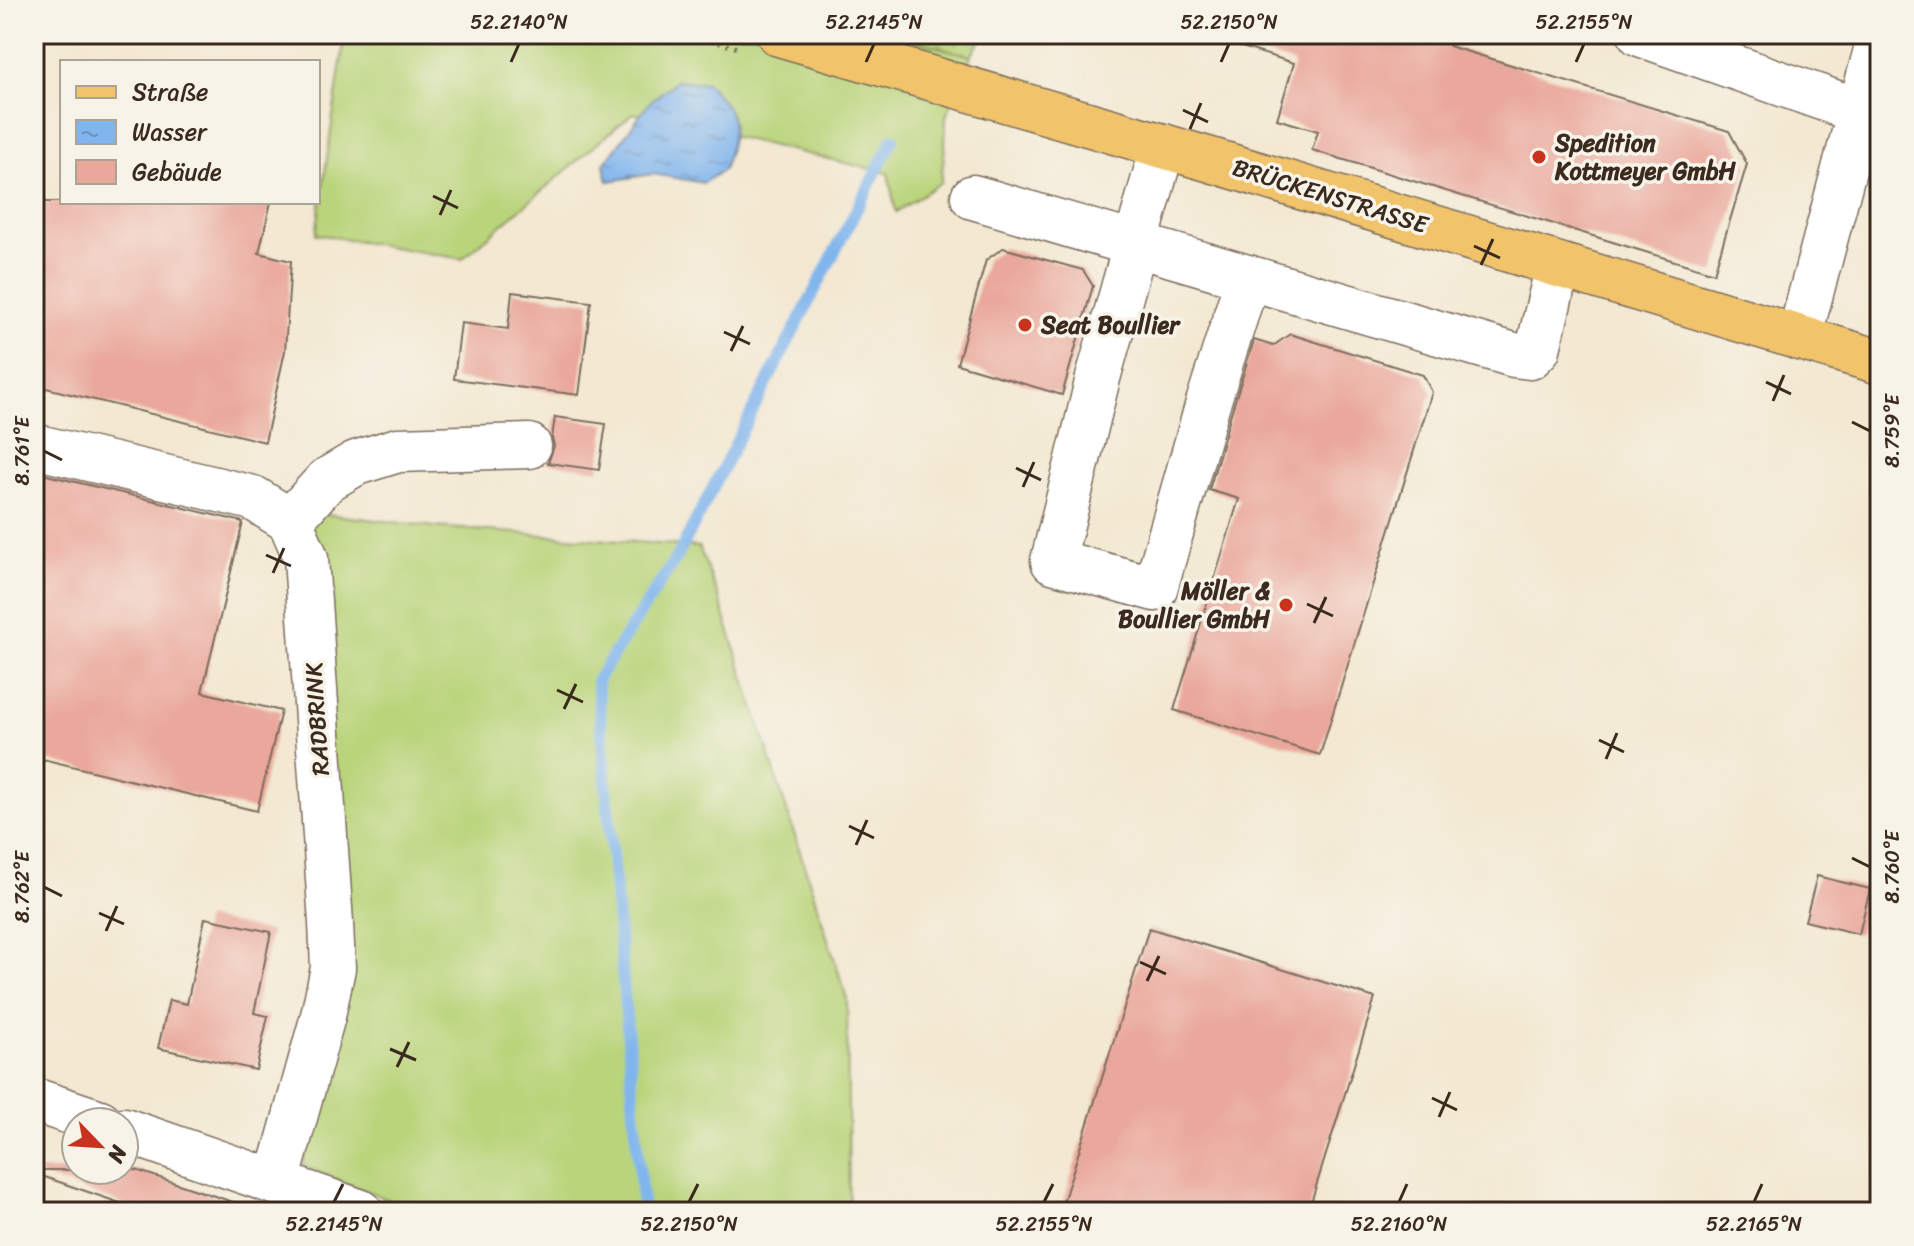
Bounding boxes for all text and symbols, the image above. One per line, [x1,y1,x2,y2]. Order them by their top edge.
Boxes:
text: 52.2140°N [470,5,568,40]
text: 52.2145°N [825,5,923,40]
text: 52.2150°N [1180,5,1278,40]
text: 52.2155°N [1536,5,1633,40]
legend [60,60,320,204]
text: Straße [132,71,208,113]
text: Wasser [132,111,208,153]
place label: Spedition Kottmeyer GmbH [1554,122,1737,192]
street label: BRÜCKENSTRASSE [1227,146,1434,246]
marker: Spedition Kottmeyer GmbH [1530,148,1548,166]
text: Gebäude [132,151,222,193]
place label: Seat Boullier [1040,304,1181,346]
marker: Seat Boullier [1016,316,1034,334]
text: 8.759°E [1875,392,1910,468]
text: 8.761°E [5,415,40,486]
place label: Möller & Boullier GmbH [1118,570,1271,640]
marker: Möller & Boullier GmbH [1277,596,1295,614]
street label: RADBRINK [292,660,342,777]
text: 8.760°E [1875,829,1910,904]
text: 8.762°E [5,849,40,923]
north arrow [60,1106,140,1186]
text: N [96,1138,139,1170]
text: 52.2145°N [285,1207,383,1242]
text: 52.2150°N [640,1207,738,1242]
text: 52.2155°N [996,1207,1093,1242]
text: 52.2160°N [1351,1207,1447,1242]
text: 52.2165°N [1706,1207,1802,1242]

